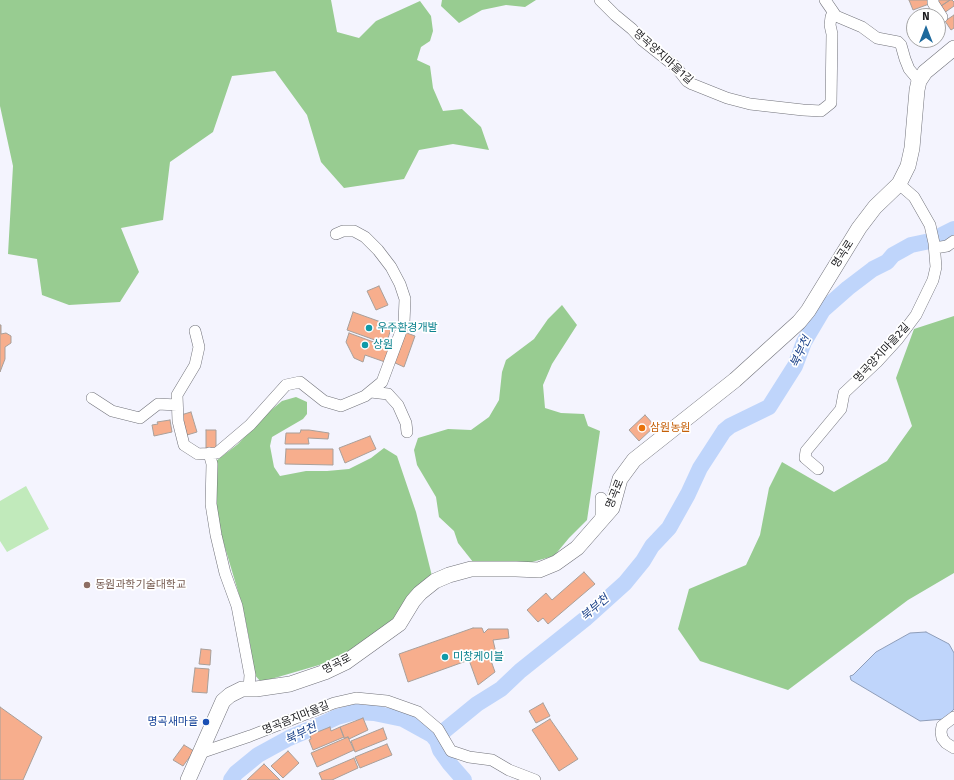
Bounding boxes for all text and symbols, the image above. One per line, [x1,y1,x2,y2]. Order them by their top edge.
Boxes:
north arrow [906,8,946,48]
text: N [922,10,930,23]
street label: 명곡양지마을1길 [630,27,696,87]
street label: 명곡로 [829,238,857,270]
place label: 우주환경개발 [377,321,438,335]
street label: 명곡양지마을2길 [851,321,913,385]
marker: 우주환경개발 [364,323,374,333]
water label: 북부천 [787,334,815,370]
place label: 상원 [373,338,393,352]
marker: 상원 [360,340,370,350]
place label: 삼원농원 [650,421,690,435]
marker: 삼원농원 [637,423,647,433]
street label: 명곡로 [603,477,627,511]
place label: 동원과학기술대학교 [95,578,186,592]
marker: 동원과학기술대학교 [82,580,92,590]
water label: 북부천 [578,592,612,624]
place label: 미창케이블 [453,650,504,664]
street label: 명곡로 [320,651,354,677]
marker: 미창케이블 [440,652,450,662]
street label: 명곡음지마을길 [261,699,331,737]
place label: 명곡새마을 [147,715,198,729]
marker: 명곡새마을 [201,717,211,727]
water label: 북부천 [283,720,319,748]

